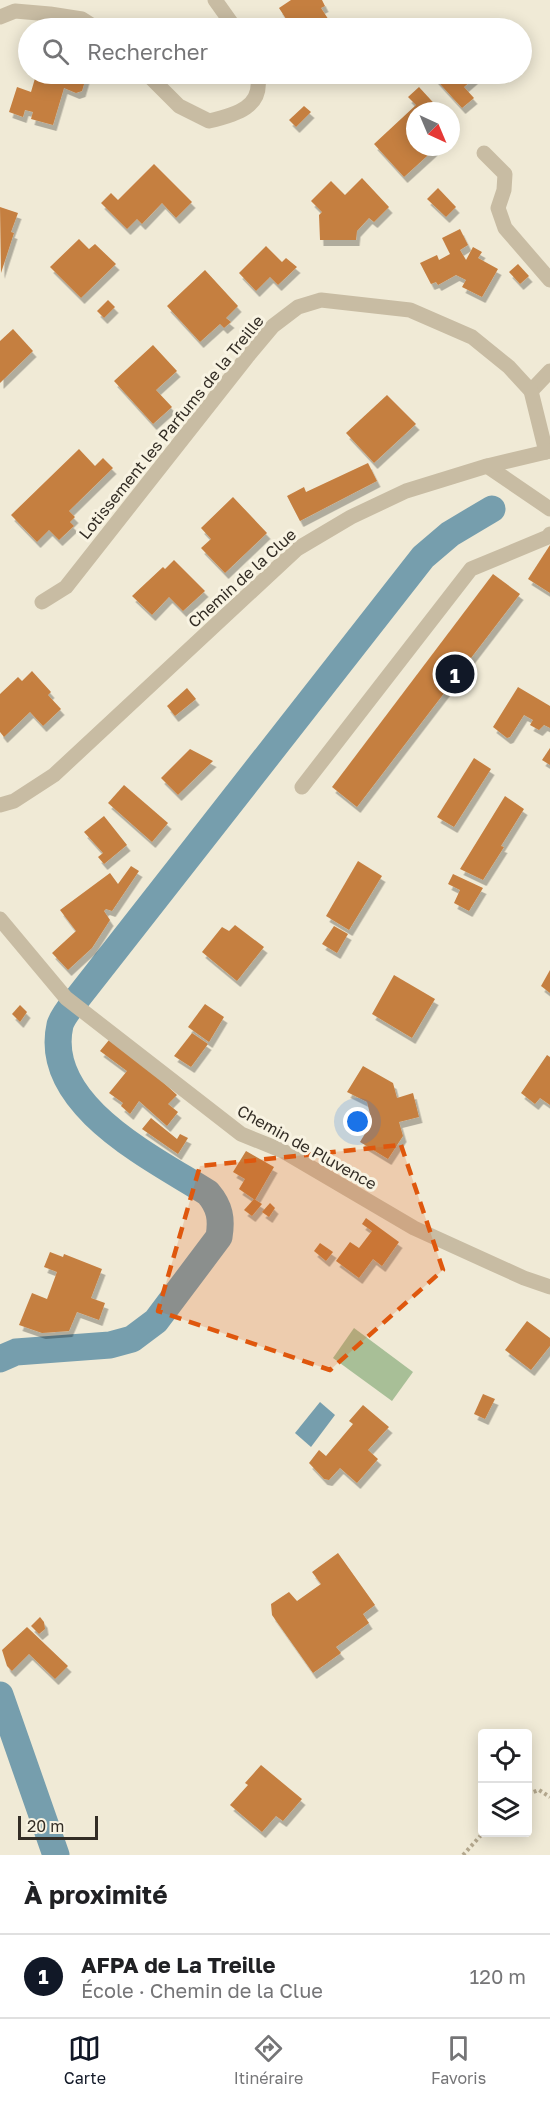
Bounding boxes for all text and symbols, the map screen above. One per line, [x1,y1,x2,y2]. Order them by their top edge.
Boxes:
search box [18,18,532,84]
icon: search [39,35,72,68]
text: Rechercher [87,38,208,65]
north arrow [406,102,460,156]
street label: Lotissement les Parfums de la Treille [74,311,268,543]
street label: Chemin de la Clue [184,524,300,632]
pin: 1 [436,652,474,696]
street label: Chemin de Pluvence [234,1100,380,1194]
your location [343,1107,372,1136]
map controls [478,1729,532,1837]
button: locate [478,1729,532,1783]
button: layers [478,1783,532,1837]
scale bar [18,1813,98,1840]
text: 20 m [27,1816,64,1836]
text: À proximité [24,1879,168,1910]
text: AFPA de La Treille [81,1951,275,1978]
text: 1 [38,1964,49,1988]
text: 120 m [470,1964,526,1988]
text: École · Chemin de la Clue [81,1978,323,2002]
tab: Carte [64,2032,106,2088]
tab: Itinéraire [234,2032,303,2088]
tab: Favoris [431,2032,486,2088]

